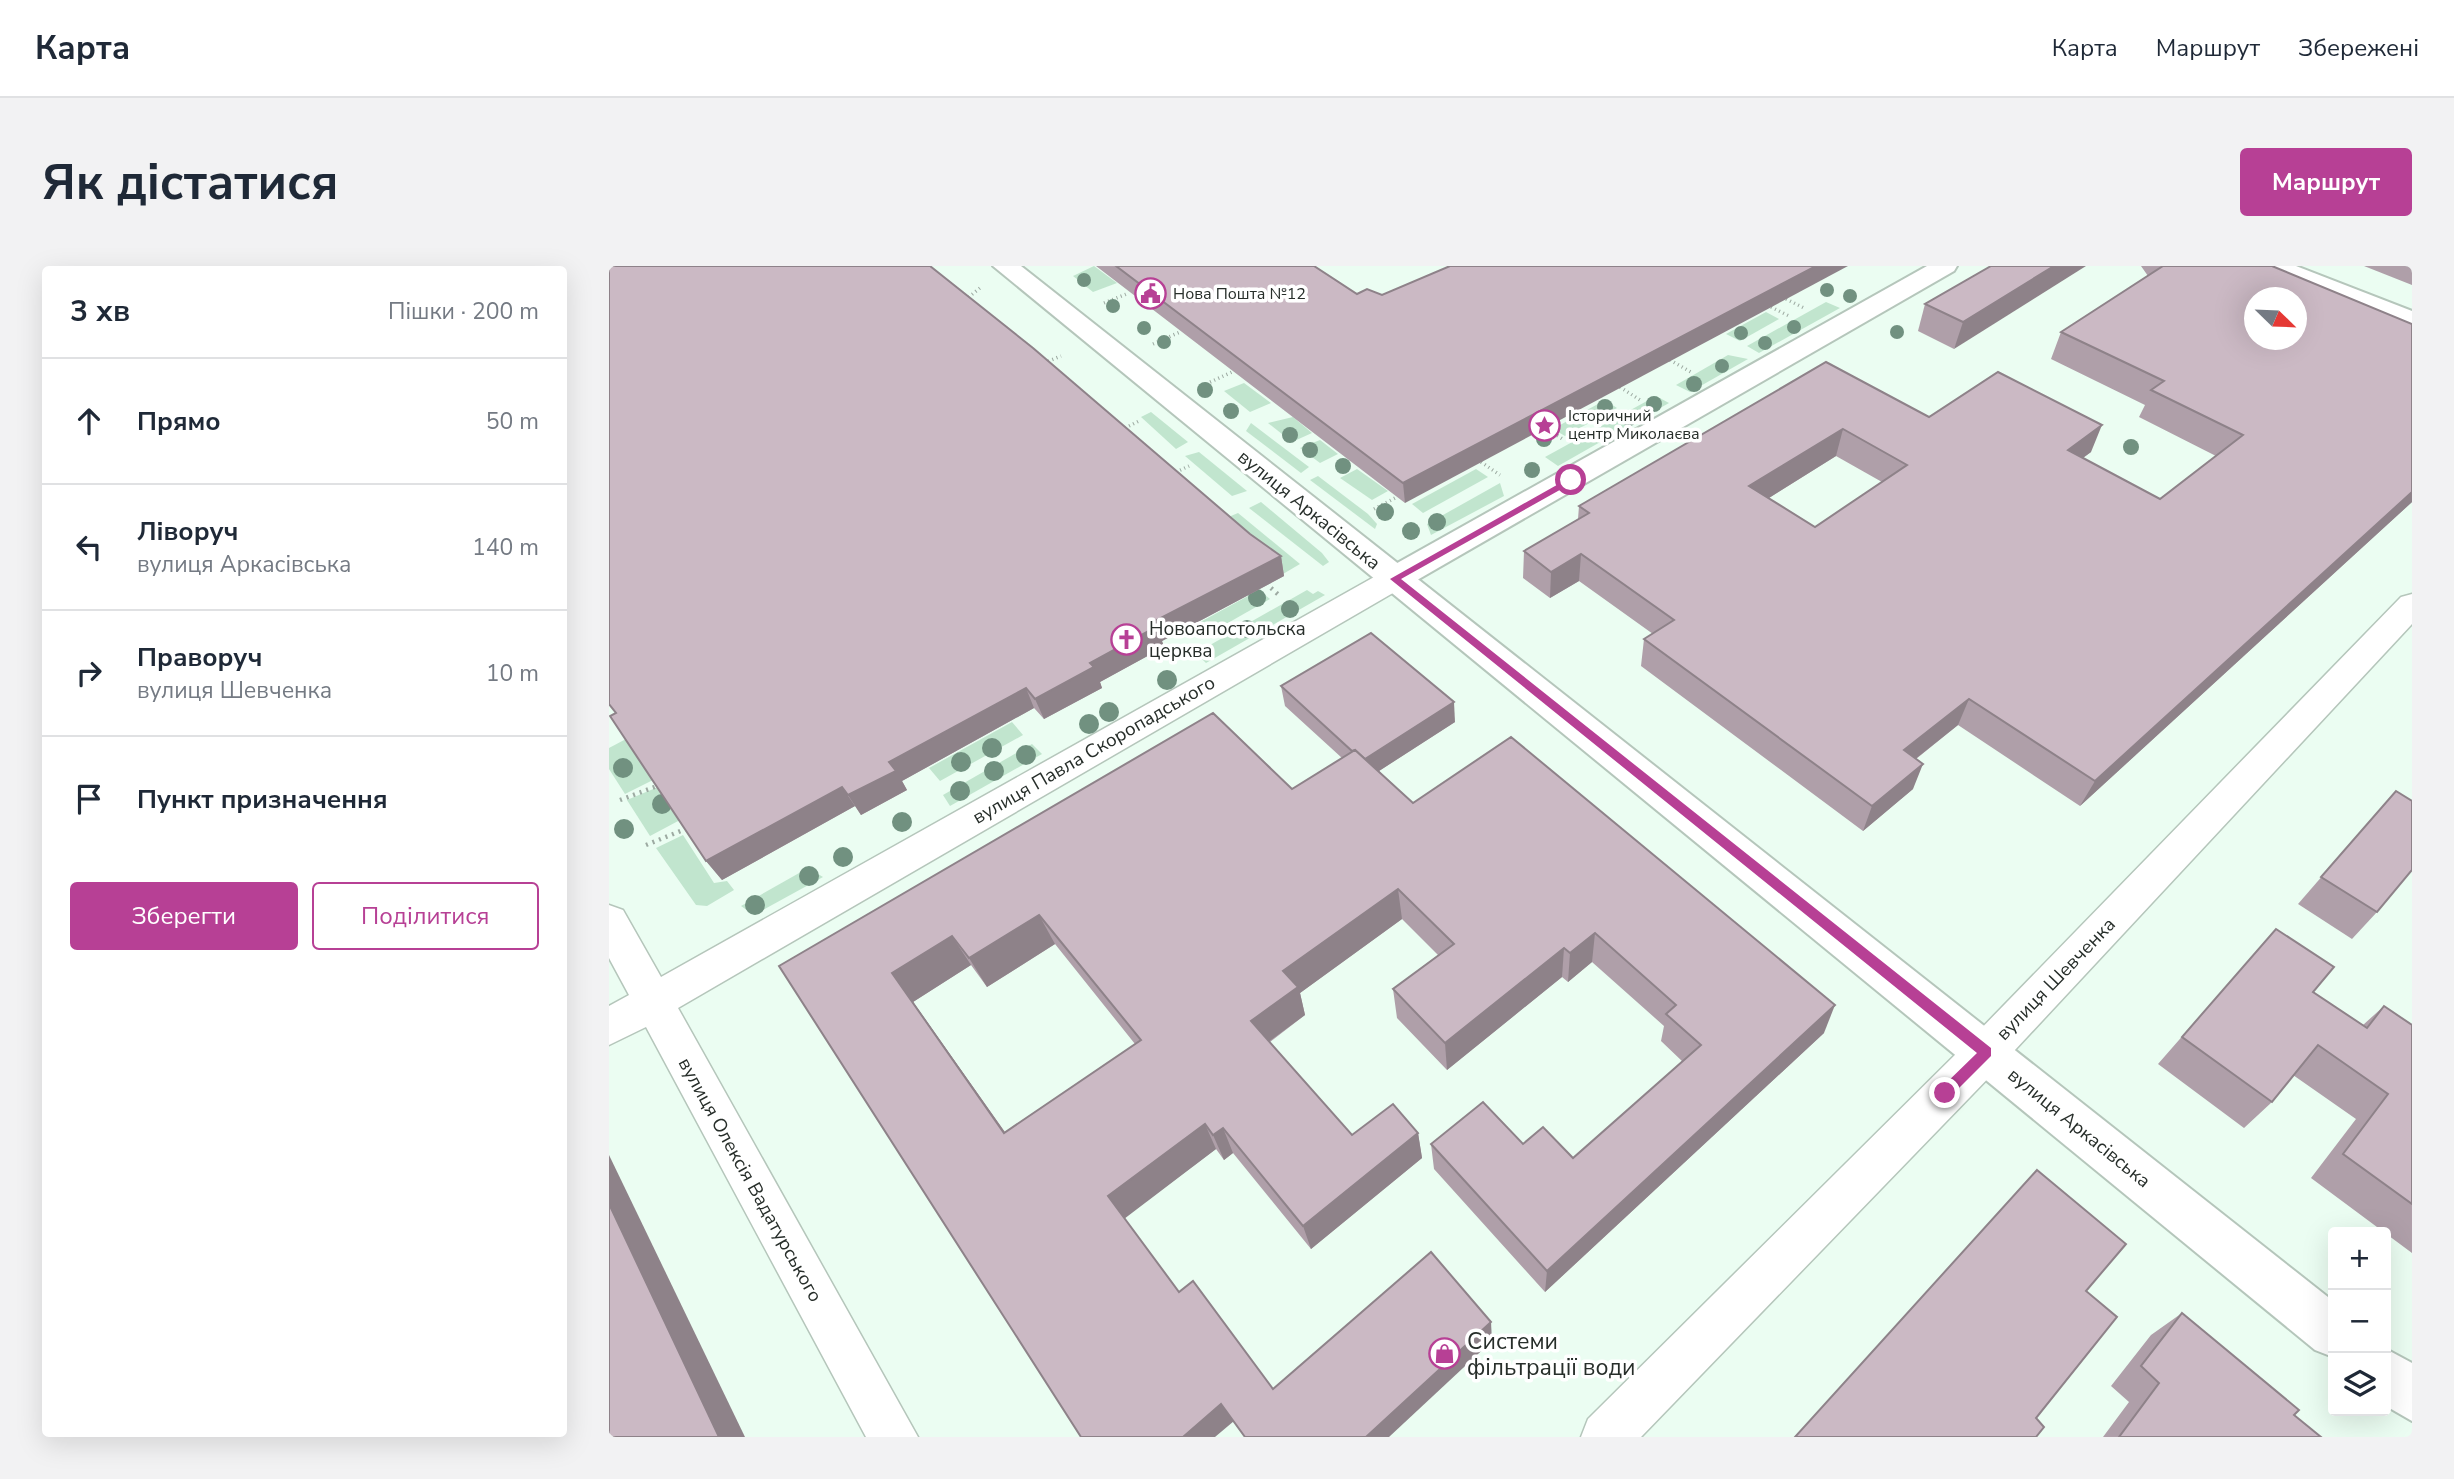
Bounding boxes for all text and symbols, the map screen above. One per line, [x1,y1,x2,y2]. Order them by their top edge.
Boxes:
text: Карта [35,26,130,71]
text: Карта [2052,32,2118,64]
text: Маршрут [2156,32,2260,64]
text: Збережені [2298,32,2419,64]
button: Маршрут [2240,148,2412,216]
text: Як дістатися [42,149,338,216]
public building icon: Нова Пошта №12 [1133,277,1167,311]
place label: Нова Пошта №12 [1173,283,1306,305]
north arrow [2244,287,2307,350]
text: 3 хв [70,291,130,332]
text: Пішки · 200 m [388,296,539,327]
icon: ahead [70,402,108,440]
text: Прямо [137,404,221,439]
place label: Історичний центр Миколаєва [1568,405,1700,445]
text: 50 m [486,406,539,437]
place icon: Історичний центр Миколаєва [1528,408,1562,442]
street label: вулиця Аркасівська [1232,444,1386,576]
route start [1555,464,1586,495]
text: Ліворуч [137,514,238,549]
icon: left [70,528,108,566]
text: 140 m [472,532,539,563]
text: вулиця Аркасівська [137,549,351,580]
place label: Новоапостольска церква [1149,616,1306,664]
church icon: Новоапостольска церква [1109,623,1143,657]
text: Праворуч [137,640,262,675]
icon: right [70,654,108,692]
text: 10 m [486,658,539,689]
street label: вулиця Павла Скоропадського [968,670,1220,830]
text: вулиця Шевченка [137,675,332,706]
icon: arrive [70,780,108,818]
text: Пункт призначення [137,782,388,817]
button: Зберегти [70,882,298,950]
button: Поділитися [312,882,539,950]
street label: вулиця Шевченка [1991,912,2121,1046]
street label: вулиця Олексія Вадатурського [672,1053,828,1307]
street label: вулиця Аркасівська [2002,1062,2156,1194]
route end [1929,1077,1960,1108]
map controls [2328,1227,2391,1416]
button: + [2328,1227,2391,1290]
button: − [2328,1290,2391,1353]
place label: Системи фільтрації води [1467,1326,1635,1383]
shop icon: Системи фільтрації води [1427,1337,1461,1371]
button: layers [2328,1353,2391,1416]

